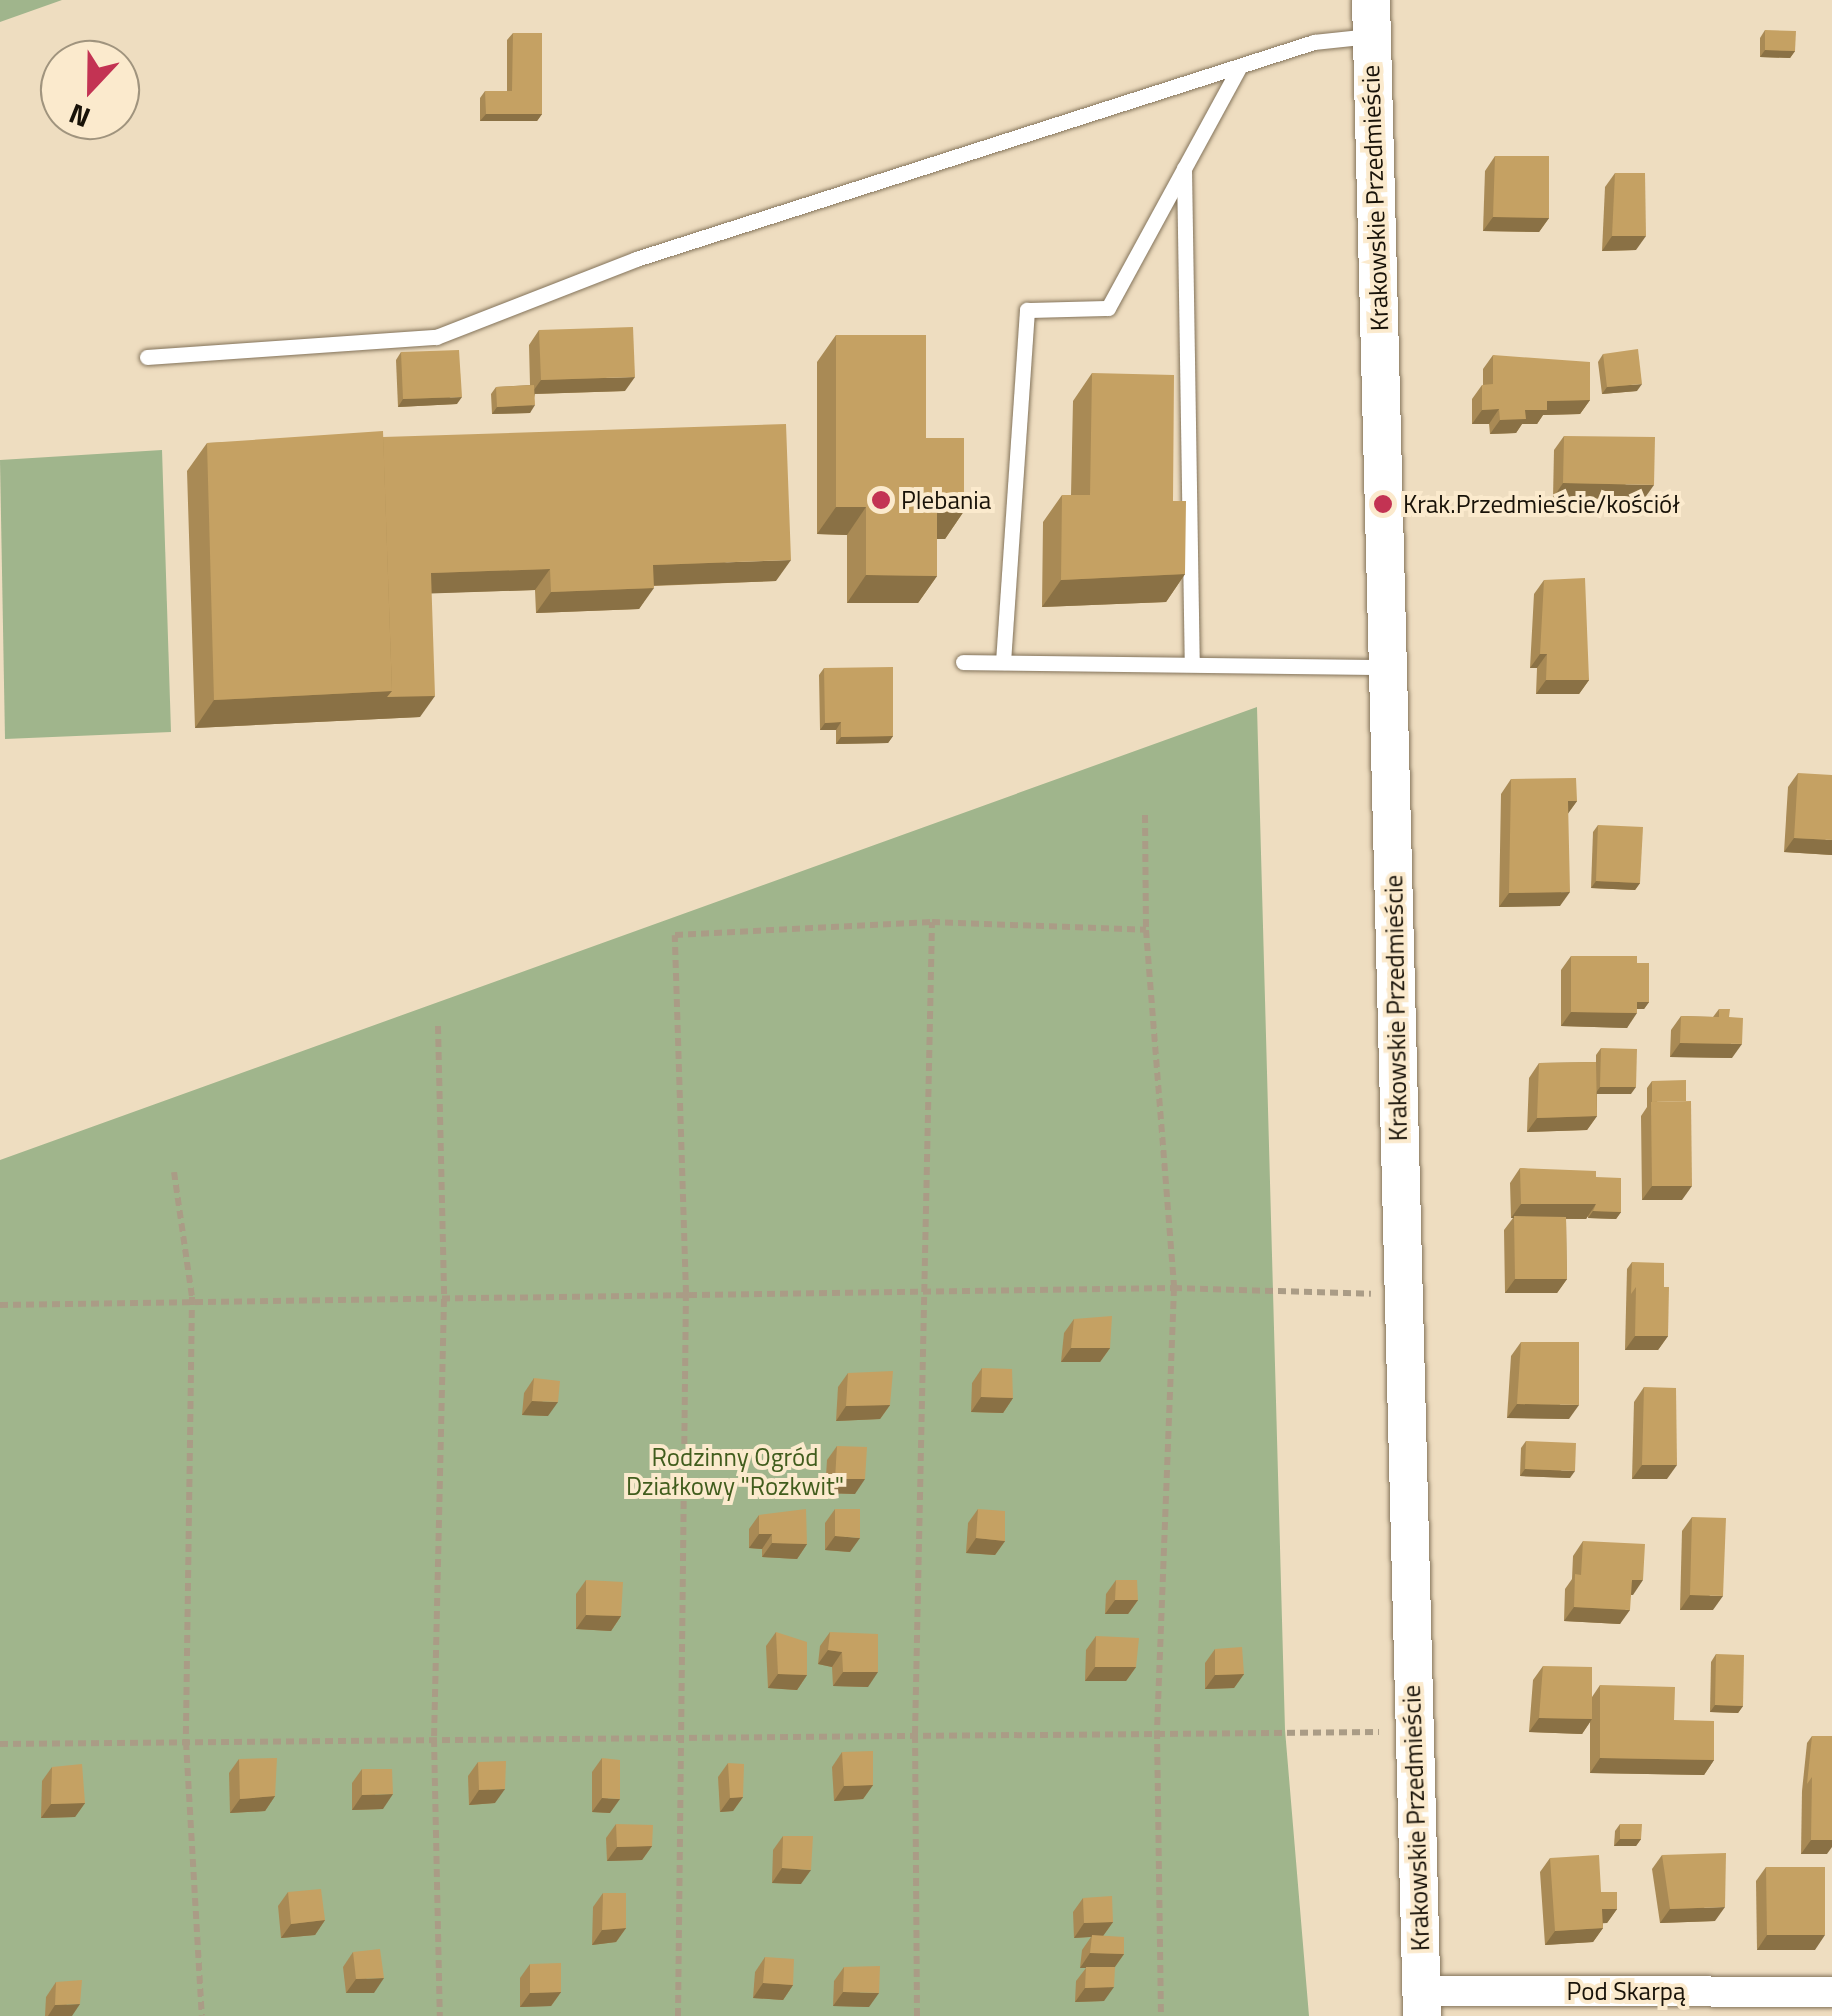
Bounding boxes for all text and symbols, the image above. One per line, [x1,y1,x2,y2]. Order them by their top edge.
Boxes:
north arrow [40,40,140,140]
street label: Krakowskie Przedmieście [1355,64,1395,332]
text: N [62,93,96,140]
place label: Plebania [901,485,991,515]
marker: Plebania [870,489,892,511]
place label: Krak.Przedmieście/kościół [1403,489,1680,519]
marker: Krak.Przedmieście/kościół [1372,493,1394,515]
street label: Krakowskie Przedmieście [1379,875,1413,1141]
park label: Rodzinny Ogród Działkowy "Rozkwit" [626,1443,844,1502]
street label: Krakowskie Przedmieście [1396,1684,1436,1952]
street label: Pod Skarpą [1567,1976,1685,2006]

